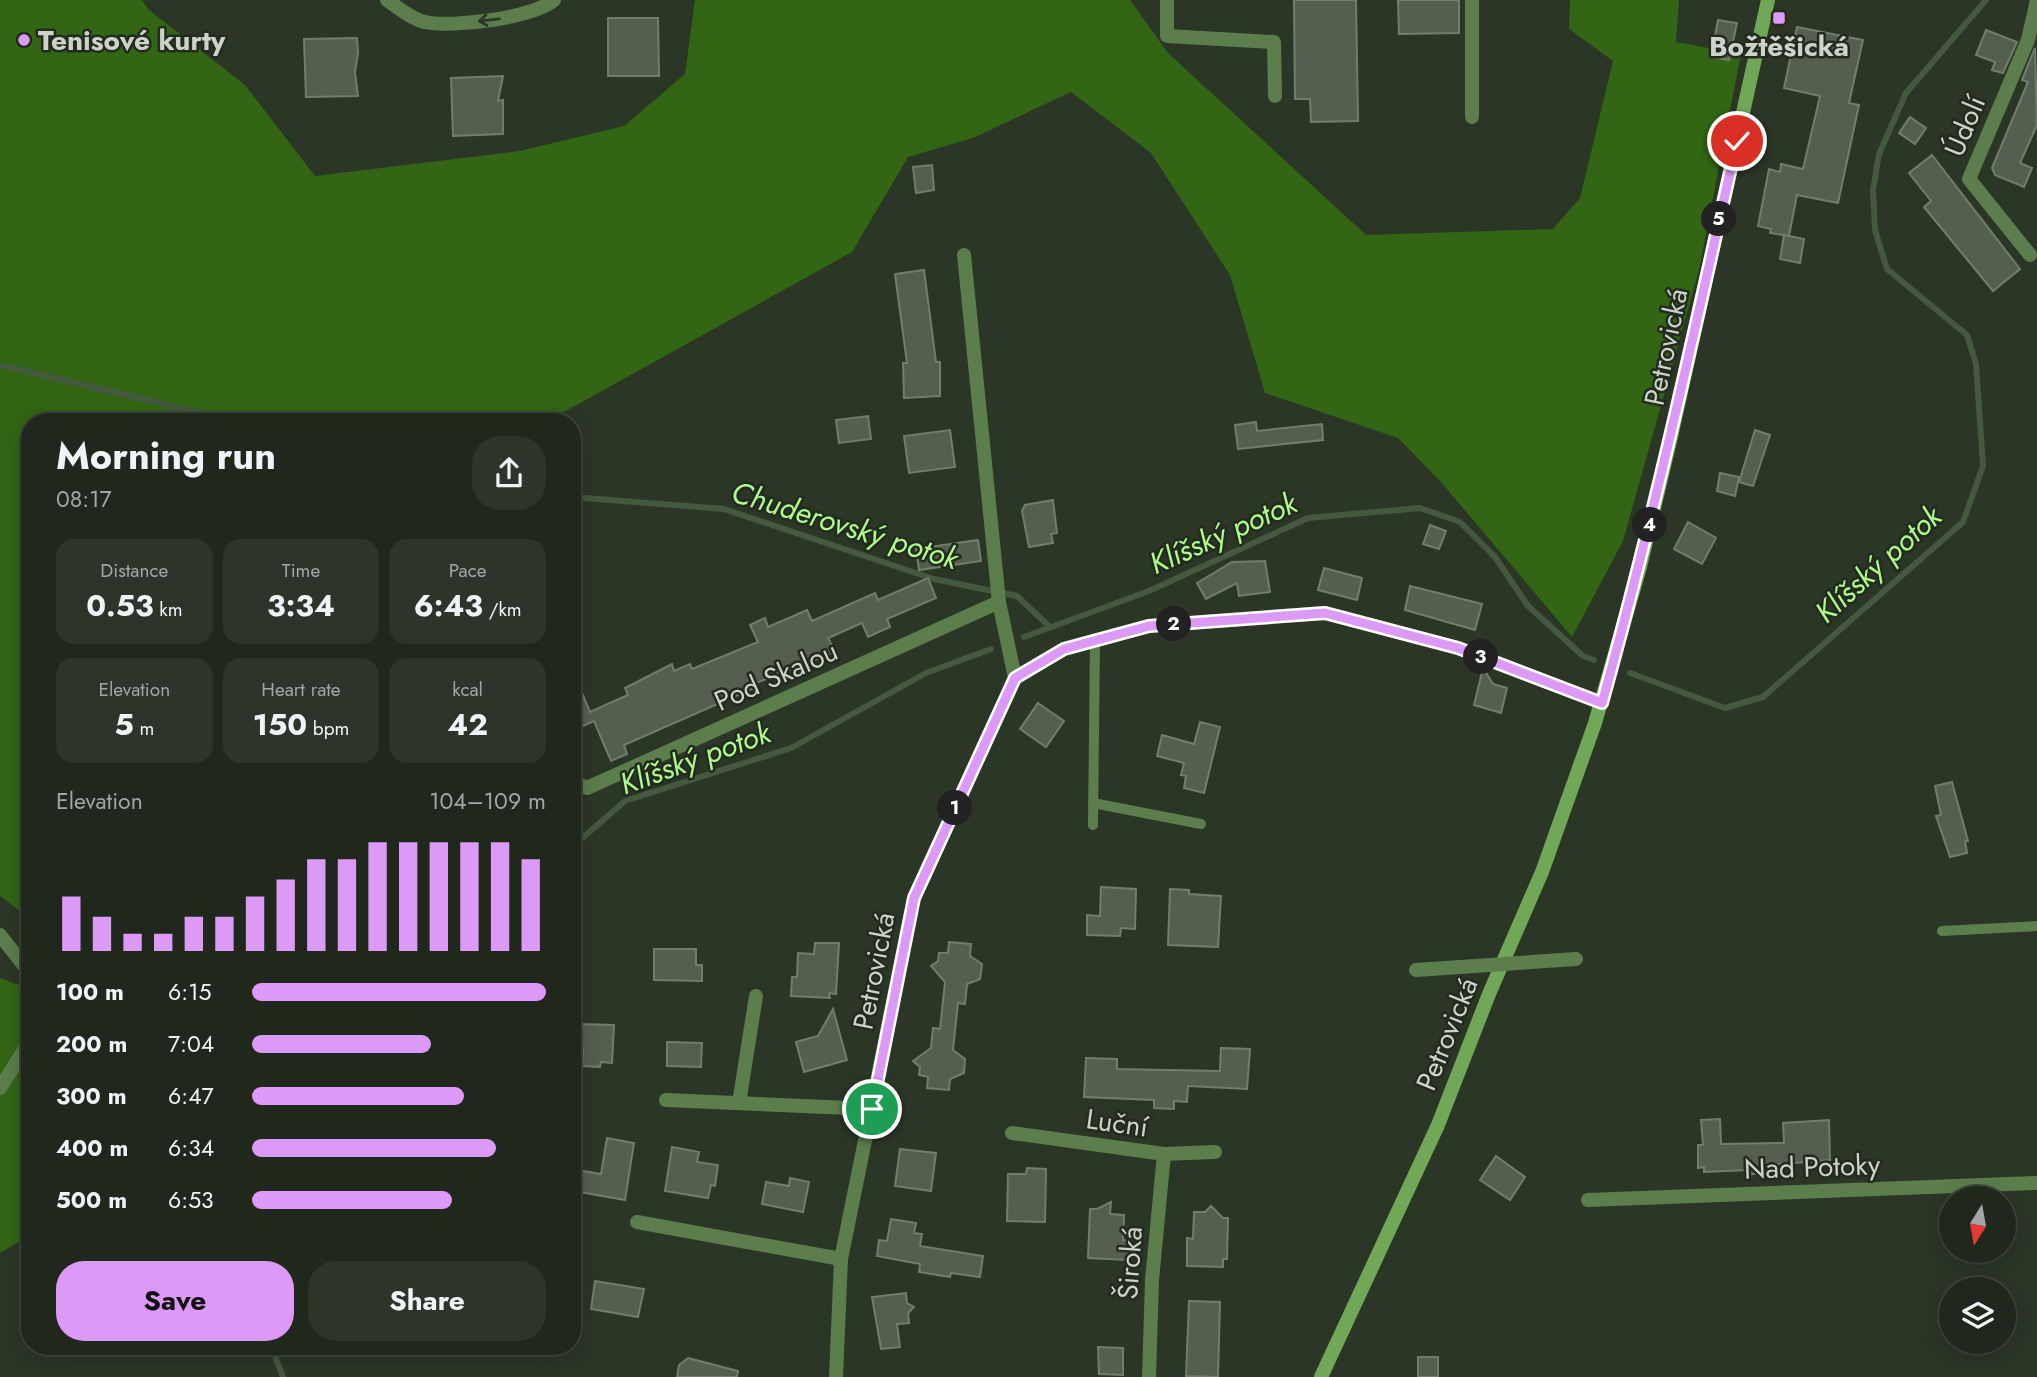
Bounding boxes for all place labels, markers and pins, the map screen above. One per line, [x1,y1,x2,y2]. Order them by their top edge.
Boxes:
marker: Božtěšická [1771,10,1787,26]
place label: Tenisové kurty [38,20,226,61]
place label: Božtěšická [1709,26,1849,67]
marker: Tenisové kurty [16,32,32,48]
pin [1707,111,1767,171]
pin: 5 [1702,202,1736,236]
pin: 4 [1632,508,1668,542]
pin: 2 [1156,606,1192,642]
pin: 3 [1464,640,1498,674]
pin: 1 [937,790,972,826]
pin [842,1079,902,1139]

